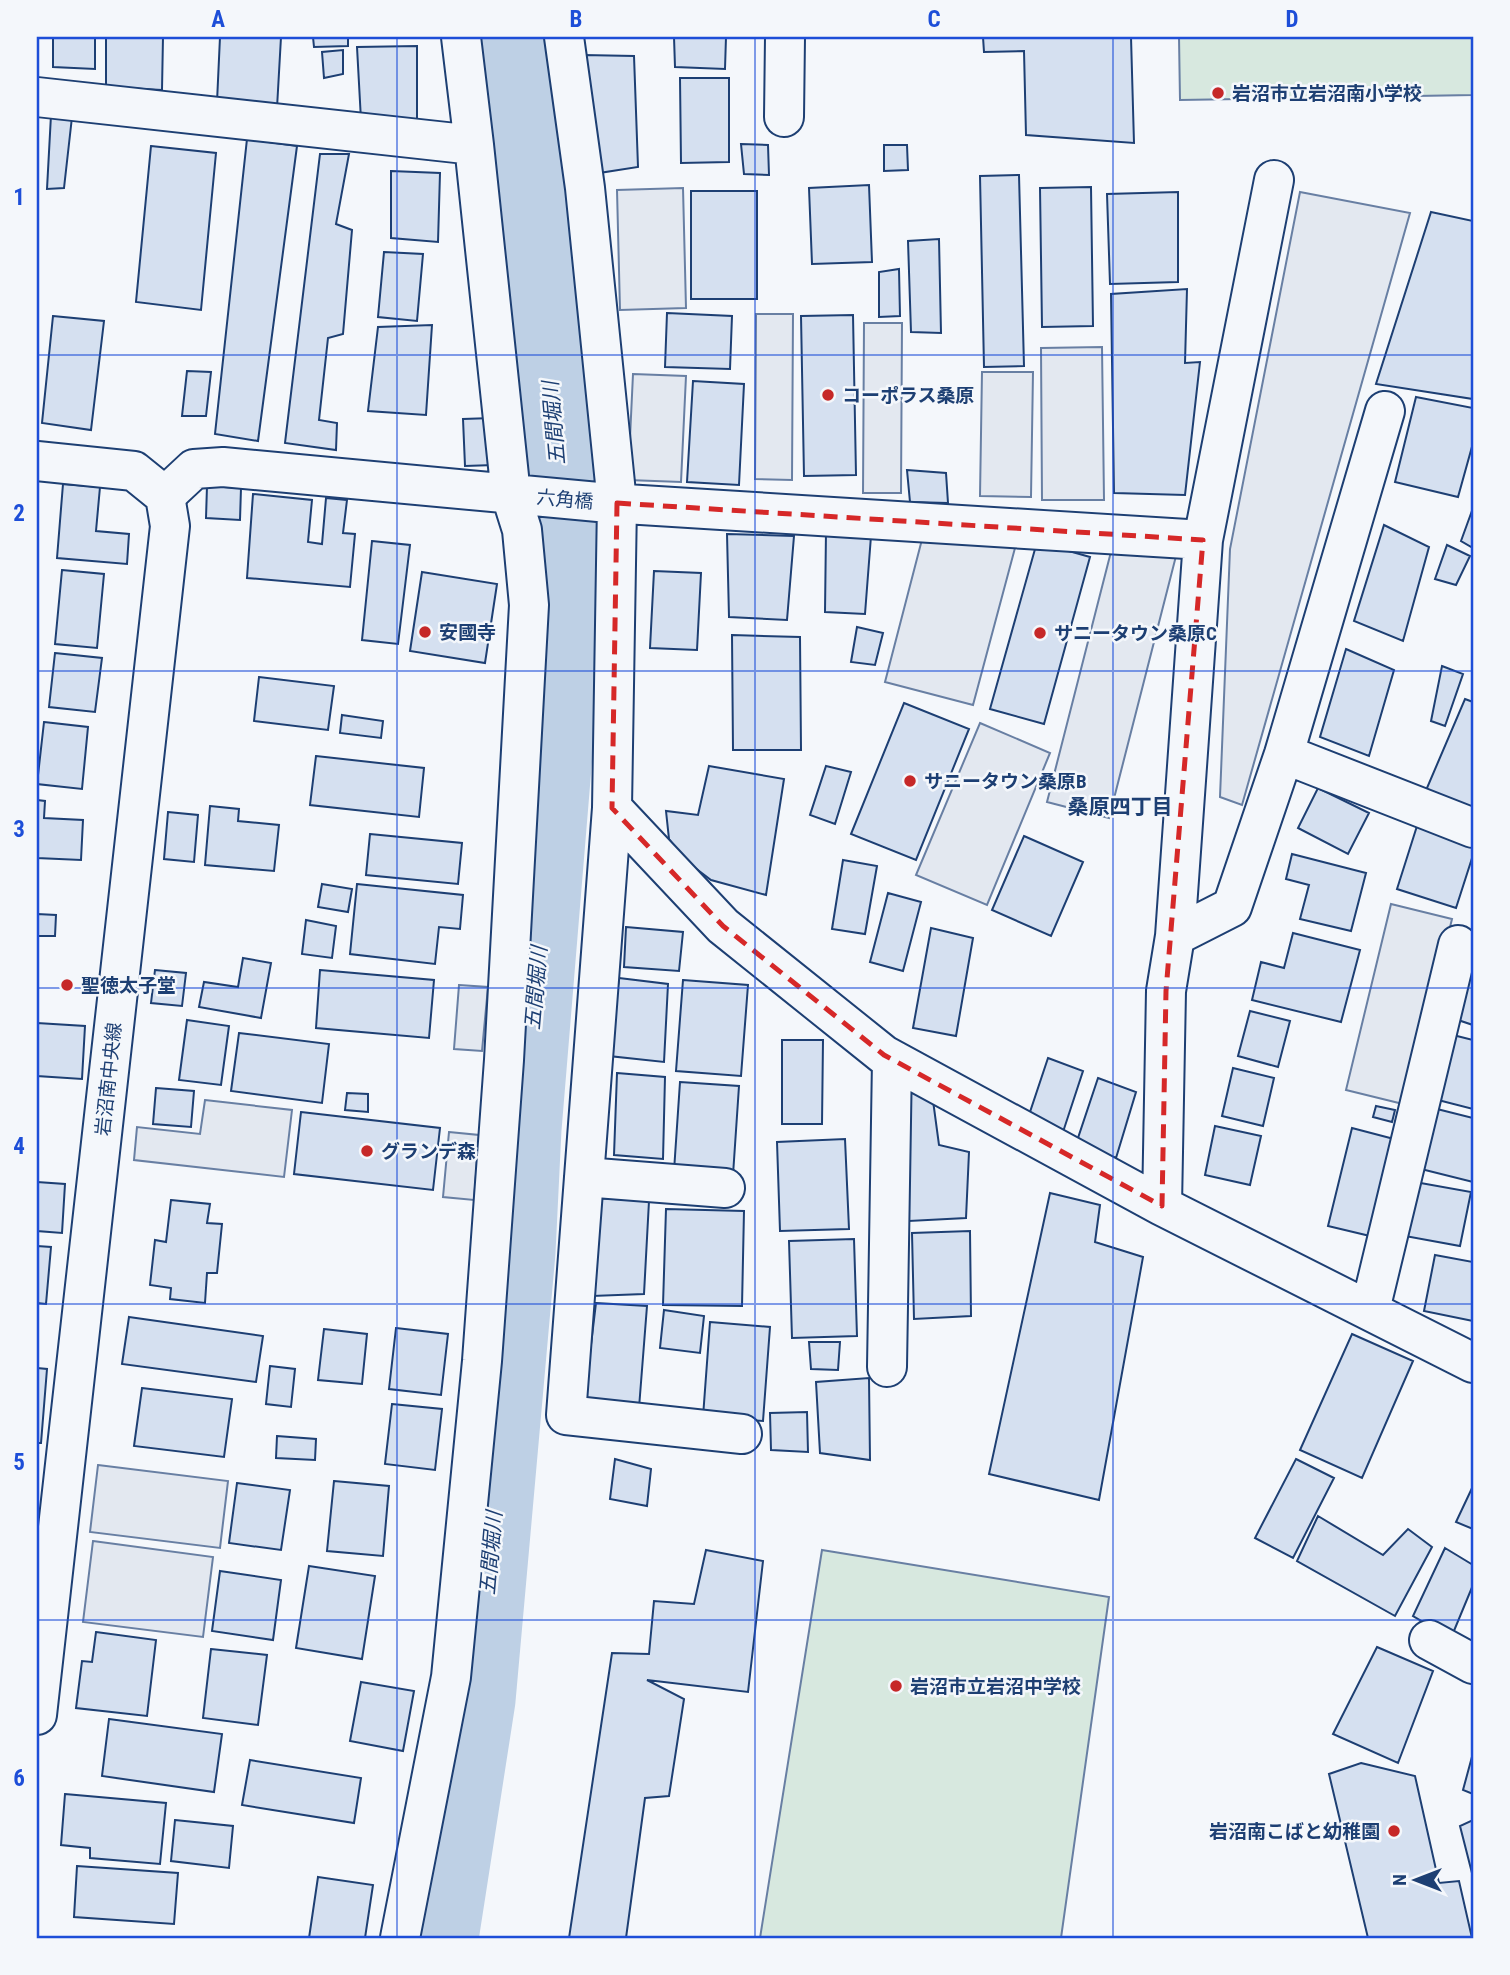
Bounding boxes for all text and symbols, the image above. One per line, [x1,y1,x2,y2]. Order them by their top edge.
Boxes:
text: A [211,6,225,33]
text: B [570,6,582,33]
text: C [927,6,941,33]
text: D [1286,6,1299,33]
place label: 岩沼市立岩沼南小学校 [1232,82,1422,105]
marker: 岩沼市立岩沼南小学校 [1210,85,1226,101]
text: 1 [13,184,25,211]
water label: 五間堀川 [538,378,570,466]
place label: コーポラス桑原 [842,384,975,407]
marker: コーポラス桑原 [820,387,836,403]
street label: 六角橋 [536,486,594,513]
text: 2 [13,500,25,527]
place label: 安國寺 [439,621,496,644]
place label: サニータウン桑原C [1054,622,1217,645]
marker: 安國寺 [417,624,433,640]
marker: サニータウン桑原C [1032,625,1048,641]
place label: サニータウン桑原B [924,770,1087,793]
marker: サニータウン桑原B [902,773,918,789]
district label: 桑原四丁目 [1068,795,1173,819]
text: 3 [13,816,25,843]
water label: 五間堀川 [520,943,552,1031]
place label: 聖徳太子堂 [81,974,176,997]
marker: 聖徳太子堂 [59,977,75,993]
street label: 岩沼南中央線 [91,1021,126,1137]
text: 4 [13,1133,25,1160]
place label: グランデ森 [381,1140,476,1163]
marker: グランデ森 [359,1143,375,1159]
text: 5 [13,1449,25,1476]
water label: 五間堀川 [475,1508,507,1596]
place label: 岩沼市立岩沼中学校 [910,1675,1081,1698]
marker: 岩沼市立岩沼中学校 [888,1678,904,1694]
text: 6 [13,1765,25,1792]
place label: 岩沼南こばと幼稚園 [1209,1820,1380,1843]
marker: 岩沼南こばと幼稚園 [1386,1823,1402,1839]
north arrow [1380,1846,1450,1916]
text: N [1388,1874,1411,1886]

